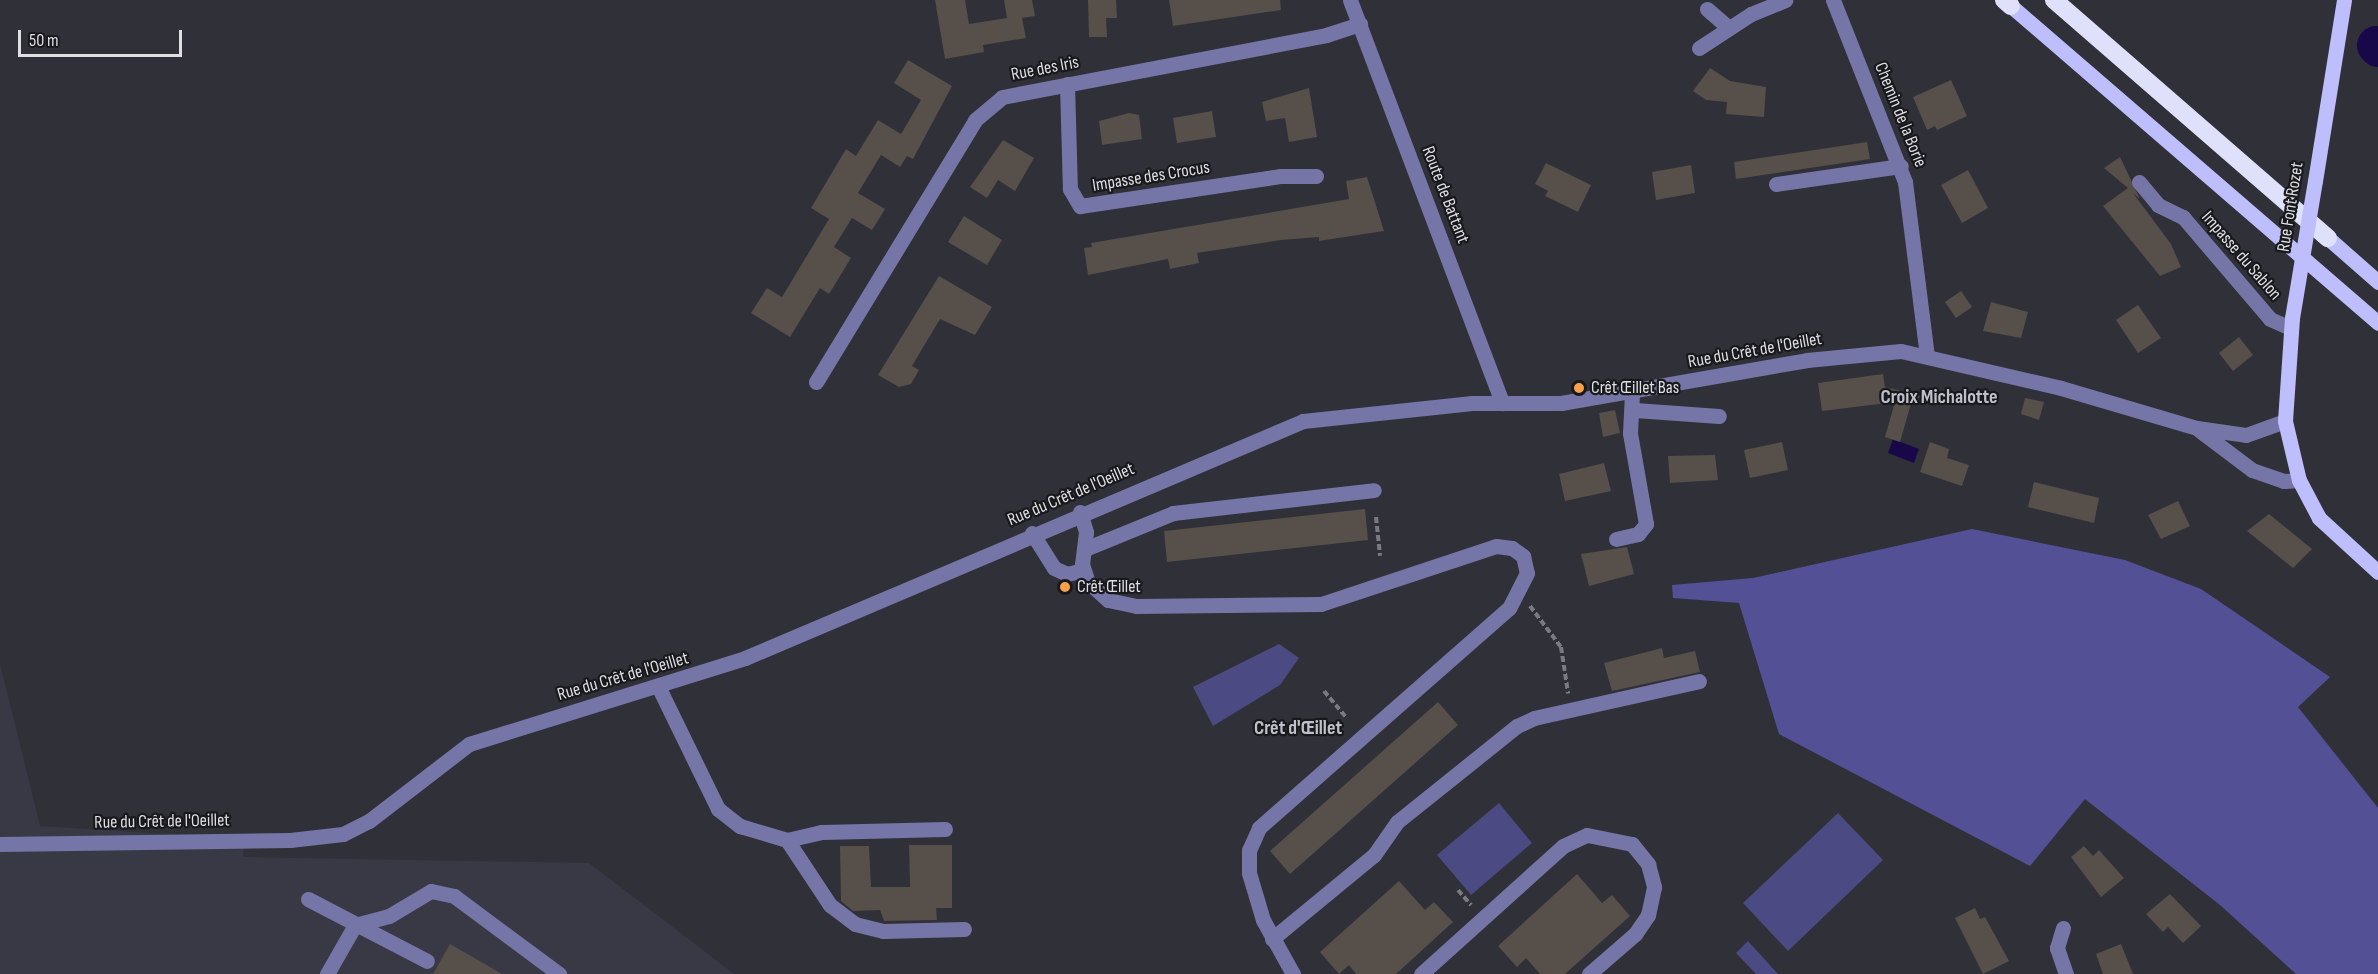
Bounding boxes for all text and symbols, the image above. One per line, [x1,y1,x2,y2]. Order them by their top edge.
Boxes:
scale bar [21,18,184,56]
text: 50 m [29,30,59,51]
street label: Rue des Iris [1009,52,1081,86]
street label: Chemin de la Borie [1869,59,1931,171]
street label: Route de Battant [1417,143,1473,247]
street label: Impasse des Crocus [1091,157,1211,197]
street label: Rue Font Rozet [2273,161,2309,253]
street label: Impasse du Sablon [2196,207,2286,305]
street label: Rue du Crêt de l'Oeillet [1686,329,1824,373]
place label: Crêt Œillet Bas [1591,377,1679,399]
marker: Crêt Œillet Bas [1572,381,1586,395]
district label: Croix Michalotte [1880,385,1998,409]
street label: Rue du Crêt de l'Oeillet [1004,459,1138,531]
place label: Crêt Œillet [1077,576,1141,598]
marker: Crêt Œillet [1058,580,1072,594]
street label: Rue du Crêt de l'Oeillet [555,648,691,706]
district label: Crêt d'Œillet [1254,716,1342,740]
street label: Rue du Crêt de l'Oeillet [94,810,230,834]

